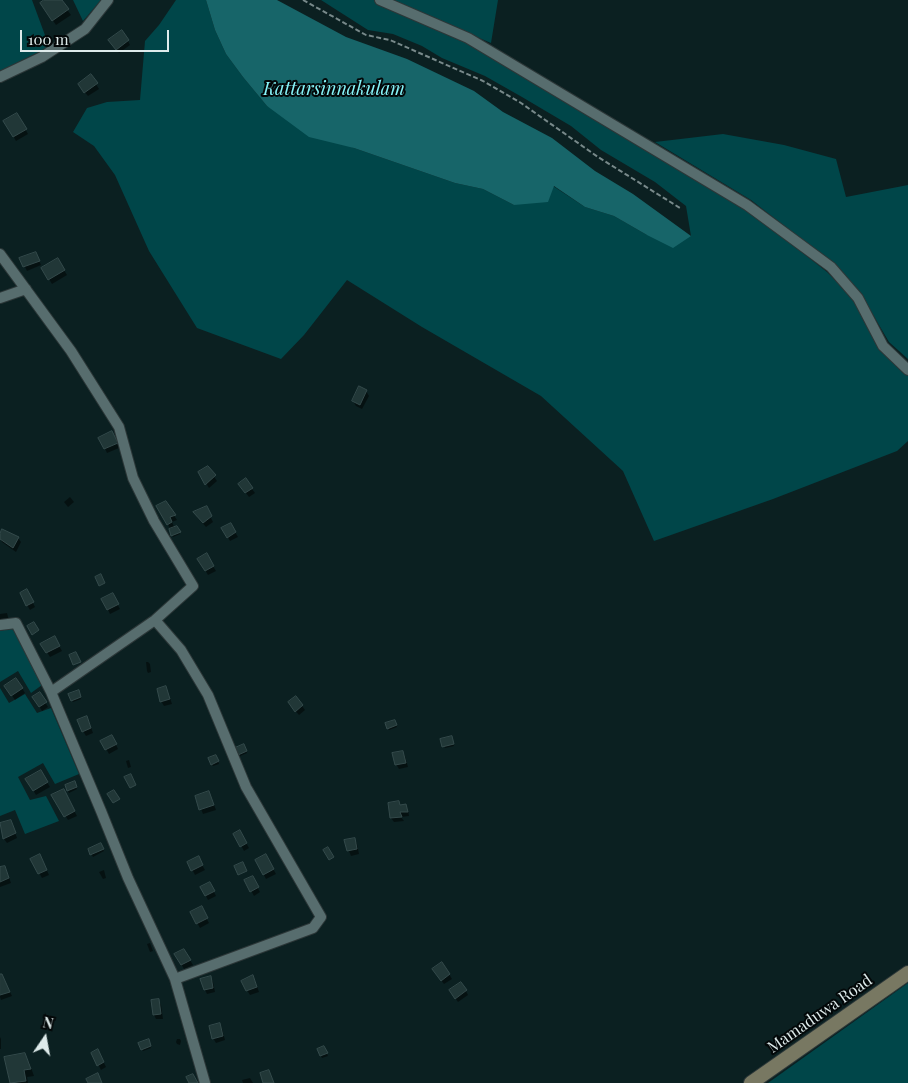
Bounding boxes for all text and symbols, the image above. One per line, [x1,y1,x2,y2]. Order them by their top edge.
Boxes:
scale bar [22,20,171,52]
text: 100 m [28,29,69,49]
water label: Kattarsinnakulam [263,78,405,100]
street label: Mamaduwa Road [764,971,876,1057]
text: N [41,1012,55,1033]
north arrow [20,1013,70,1063]

